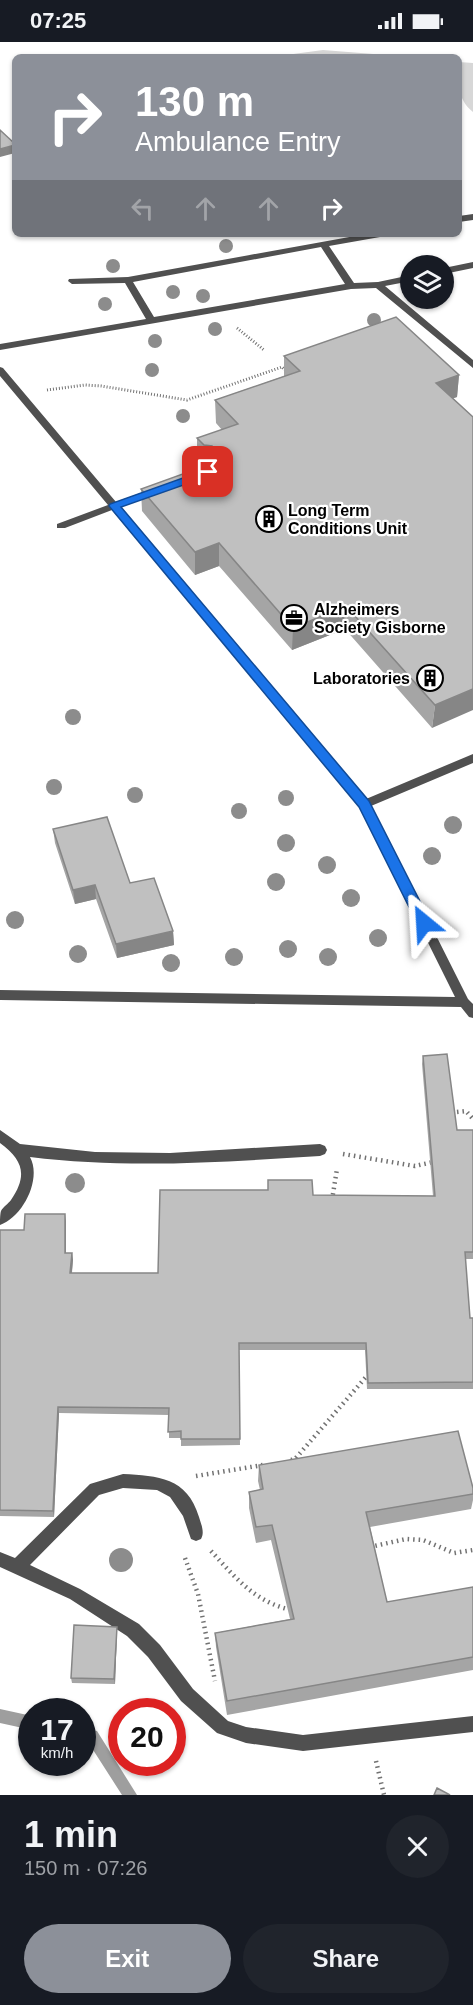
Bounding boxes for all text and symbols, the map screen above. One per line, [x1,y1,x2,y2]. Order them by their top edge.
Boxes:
text: 07:25 [30,8,86,33]
icon: right [36,78,114,156]
text: 130 m [135,78,254,125]
text: Ambulance Entry [135,127,341,157]
icon: left [126,192,159,225]
icon: ahead [189,192,222,225]
icon: ahead [252,192,285,225]
icon: right [315,192,348,225]
map controls [400,255,454,309]
button: layers [400,255,454,309]
pin [182,446,233,497]
icon: arrive [191,455,224,488]
place label: Long Term Conditions Unit [288,502,408,537]
building icon: Long Term Conditions Unit [254,504,284,534]
place label: Alzheimers Society Gisborne [314,601,446,636]
office icon: Alzheimers Society Gisborne [279,603,309,633]
building icon: Laboratories [415,663,445,693]
place label: Laboratories [313,670,410,687]
position arrow [392,891,456,955]
speed limit sign: 20 [108,1698,186,1776]
text: 17 [40,1713,74,1746]
text: km/h [41,1744,73,1761]
text: 1 min [24,1814,118,1855]
button: close [386,1815,449,1878]
text: 150 m · 07:26 [24,1857,147,1879]
button: Exit [24,1924,231,1993]
button: Share [243,1924,449,1993]

